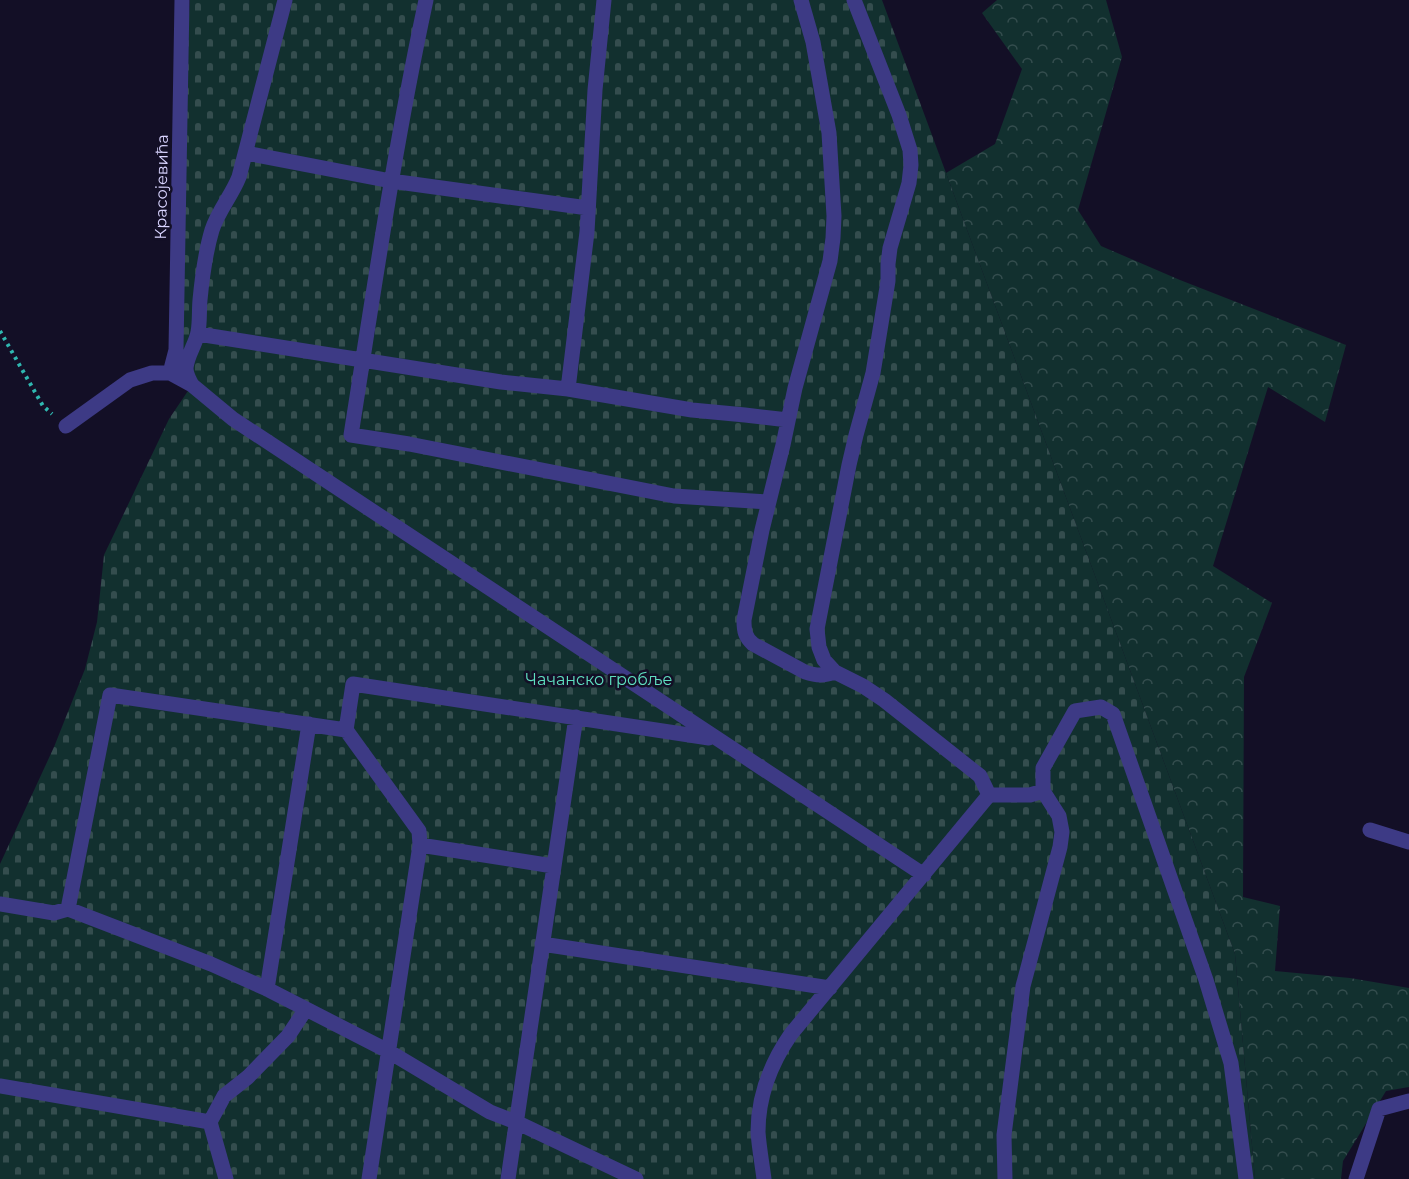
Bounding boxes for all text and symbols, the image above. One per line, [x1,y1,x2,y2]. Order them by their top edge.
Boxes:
street label: Красојевића [151,134,172,240]
park label: Чачанско гробље [526,670,672,689]

